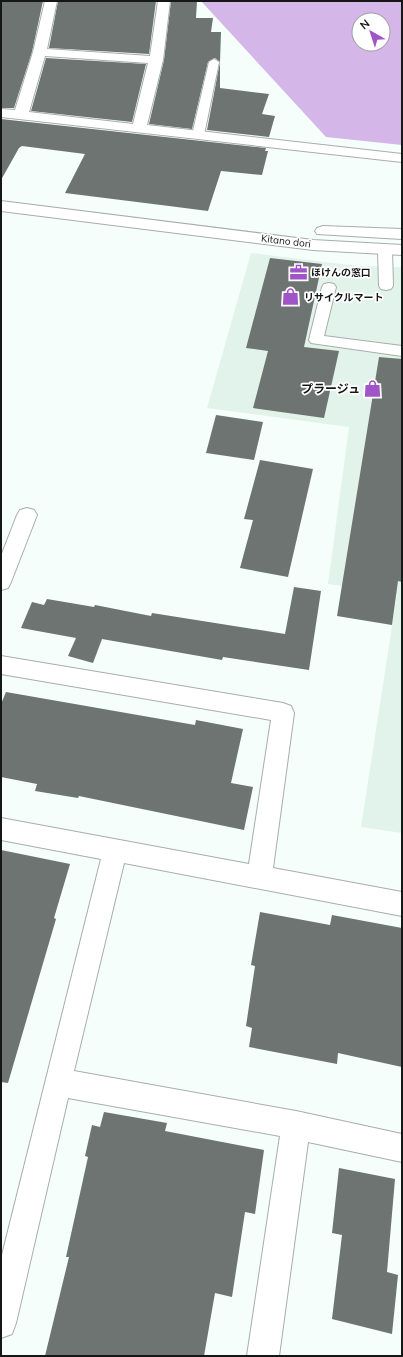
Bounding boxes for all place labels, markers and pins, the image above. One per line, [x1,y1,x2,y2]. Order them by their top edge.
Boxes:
office icon: ほけんの窓口 [288,262,308,282]
place label: ほけんの窓口 [311,266,371,279]
shop icon: リサイクルマート [281,287,301,307]
place label: リサイクルマート [304,291,384,304]
shop icon: プラージュ [363,378,383,398]
place label: プラージュ [301,381,360,396]

